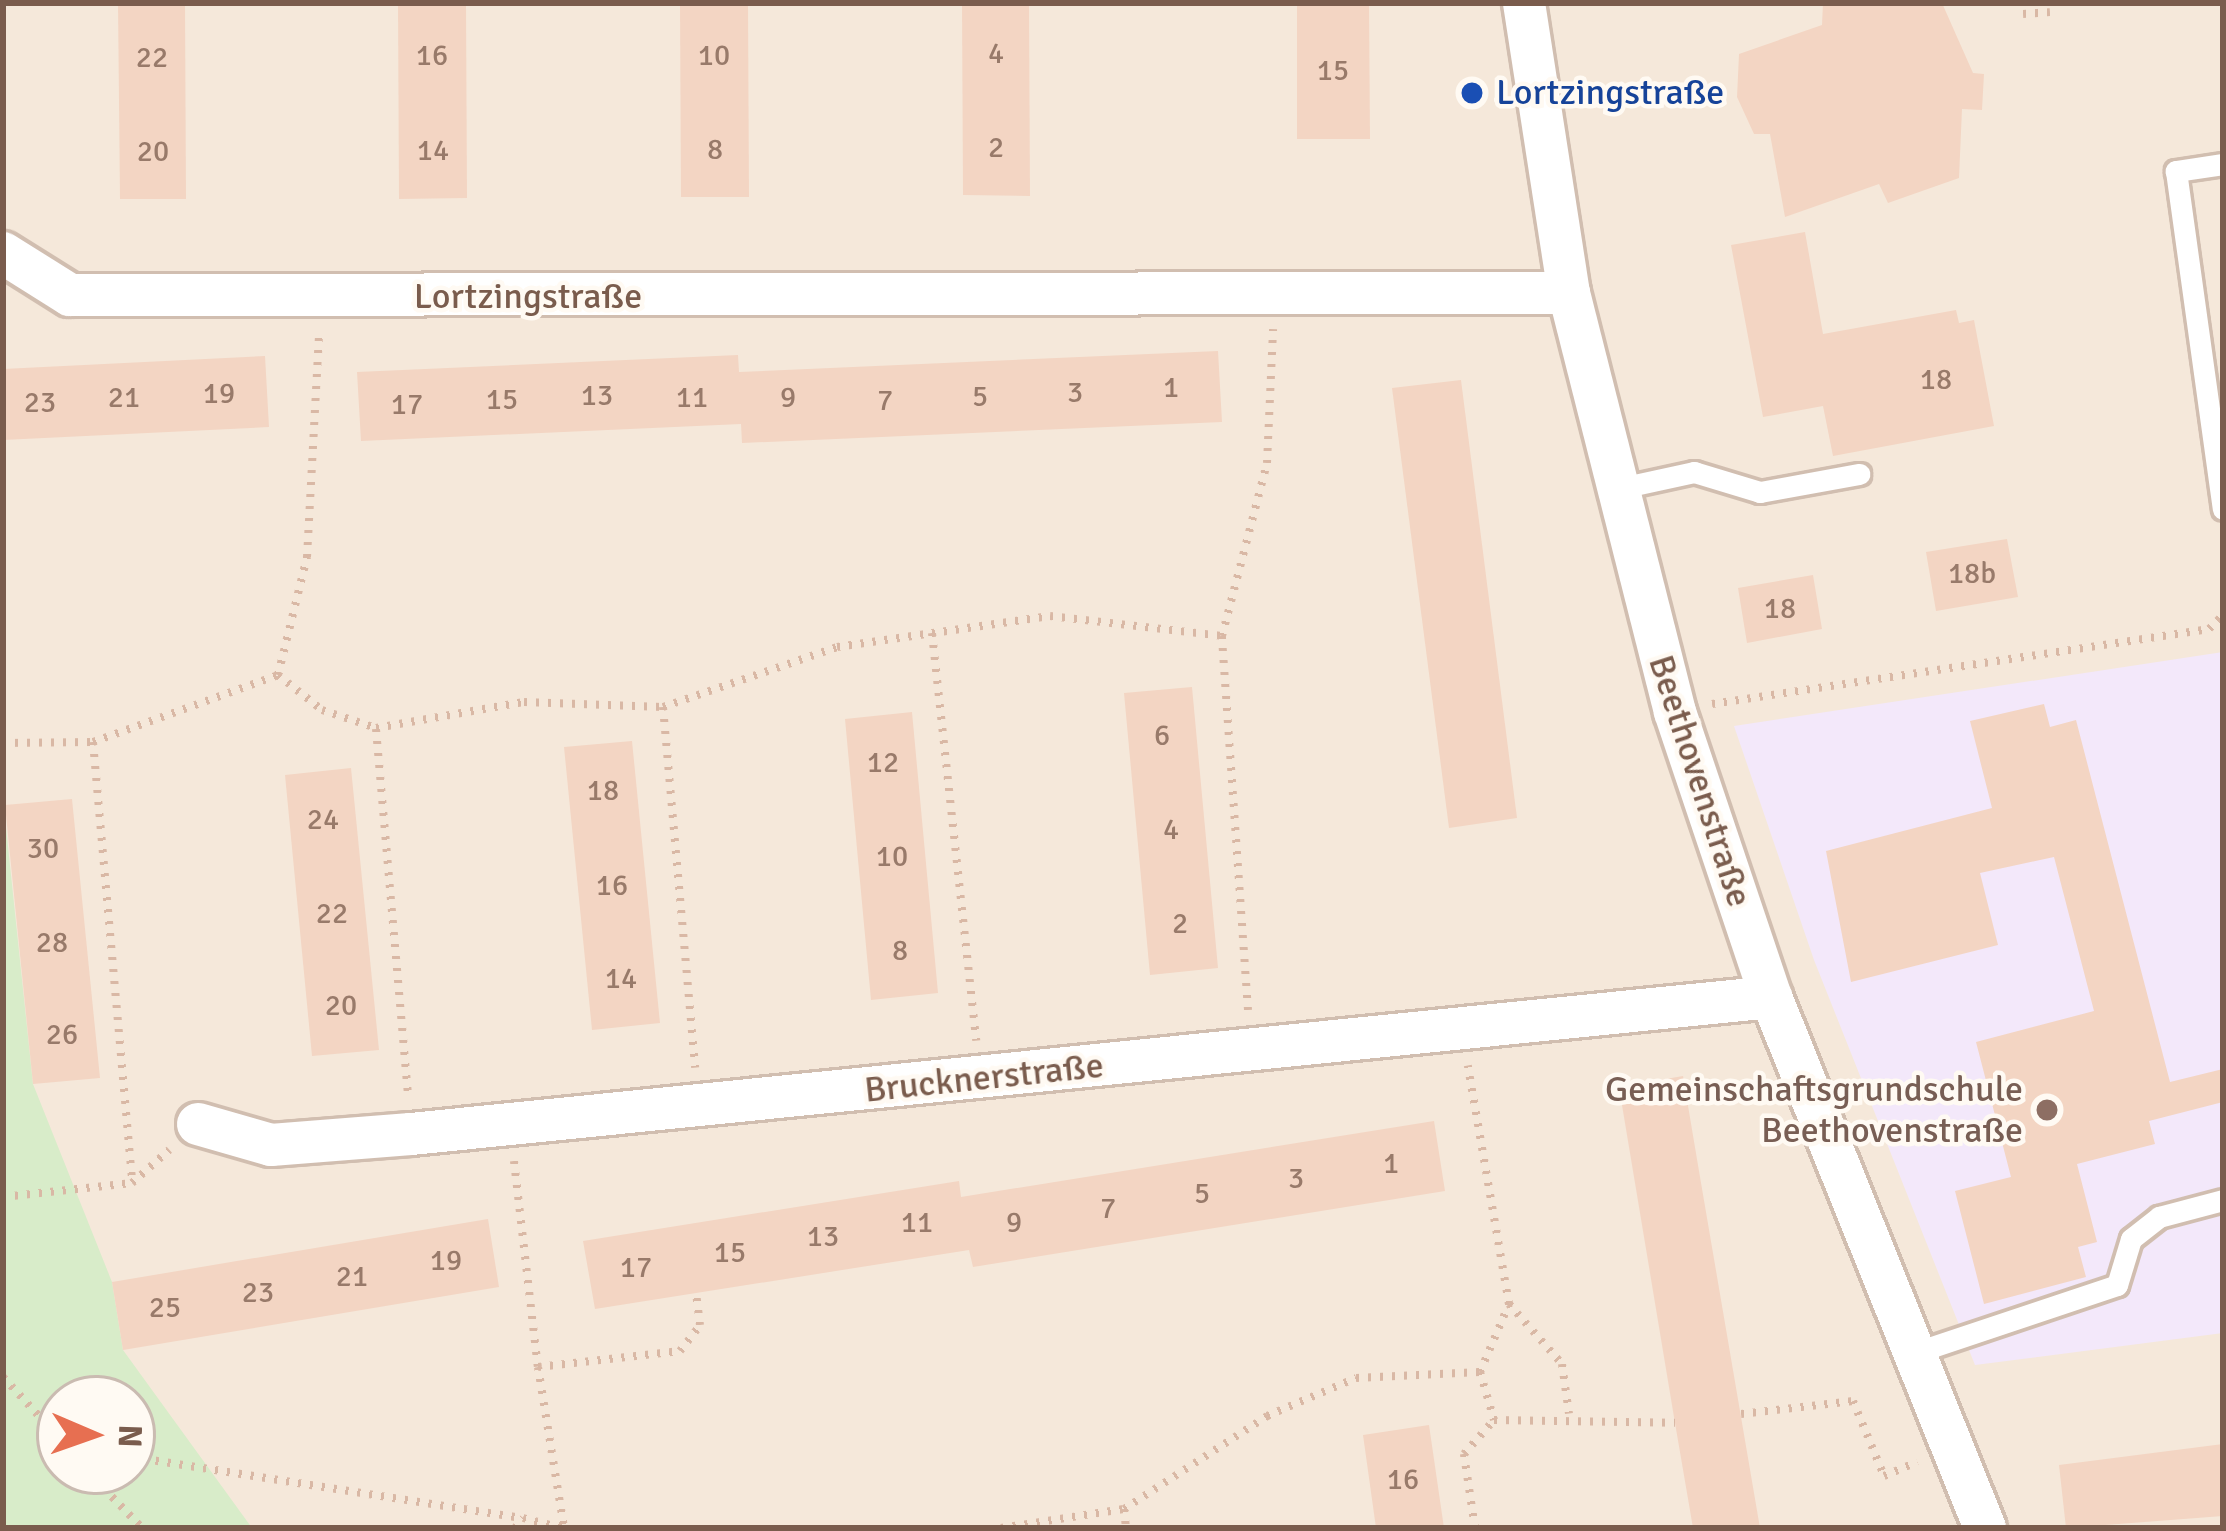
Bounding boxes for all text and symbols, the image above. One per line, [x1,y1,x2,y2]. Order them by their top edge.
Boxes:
house number: 4 [988,36,1004,72]
house number: 16 [416,38,448,74]
house number: 10 [698,38,730,74]
house number: 22 [136,40,168,76]
house number: 15 [1317,53,1349,89]
place label: Lortzingstraße [1496,71,1724,115]
marker: Lortzingstraße [1459,80,1485,106]
house number: 2 [988,130,1004,166]
house number: 8 [707,132,723,168]
house number: 14 [417,133,449,169]
house number: 20 [137,134,169,170]
street label: Lortzingstraße [414,275,642,319]
house number: 18 [1920,362,1952,398]
house number: 1 [1163,370,1179,406]
house number: 3 [1067,375,1083,411]
house number: 19 [203,376,235,412]
house number: 13 [581,378,613,414]
house number: 5 [972,379,988,415]
house number: 21 [108,380,140,416]
house number: 11 [676,380,708,416]
house number: 9 [780,380,796,416]
house number: 15 [486,382,518,418]
house number: 7 [877,383,893,419]
house number: 23 [24,385,56,421]
house number: 17 [391,387,423,423]
house number: 18b [1948,556,1996,592]
house number: 18 [1764,591,1796,627]
street label: Beethovenstraße [1639,650,1761,912]
house number: 6 [1154,718,1170,754]
house number: 12 [867,745,899,781]
house number: 18 [587,773,619,809]
house number: 24 [307,802,339,838]
house number: 4 [1163,812,1179,848]
house number: 30 [27,831,59,867]
house number: 10 [876,839,908,875]
house number: 16 [596,868,628,904]
house number: 22 [316,896,348,932]
house number: 2 [1172,906,1188,942]
house number: 28 [36,925,68,961]
house number: 8 [892,933,908,969]
house number: 14 [605,961,637,997]
house number: 20 [325,988,357,1024]
house number: 26 [46,1017,78,1053]
street label: Brucknerstraße [862,1044,1106,1112]
place label: Gemeinschaftsgrundschule Beethovenstraße [1605,1067,2023,1152]
marker: Gemeinschaftsgrundschule Beethovenstraße [2034,1097,2060,1123]
house number: 1 [1383,1146,1399,1182]
house number: 3 [1288,1161,1304,1197]
house number: 5 [1194,1176,1210,1212]
house number: 7 [1100,1191,1116,1227]
house number: 11 [901,1205,933,1241]
house number: 9 [1006,1205,1022,1241]
house number: 13 [807,1219,839,1255]
house number: 15 [714,1235,746,1271]
house number: 19 [430,1243,462,1279]
house number: 17 [620,1250,652,1286]
house number: 21 [336,1259,368,1295]
house number: 23 [242,1275,274,1311]
house number: 25 [149,1290,181,1326]
north arrow [36,1375,156,1495]
text: N [109,1424,150,1448]
house number: 16 [1387,1462,1419,1498]

